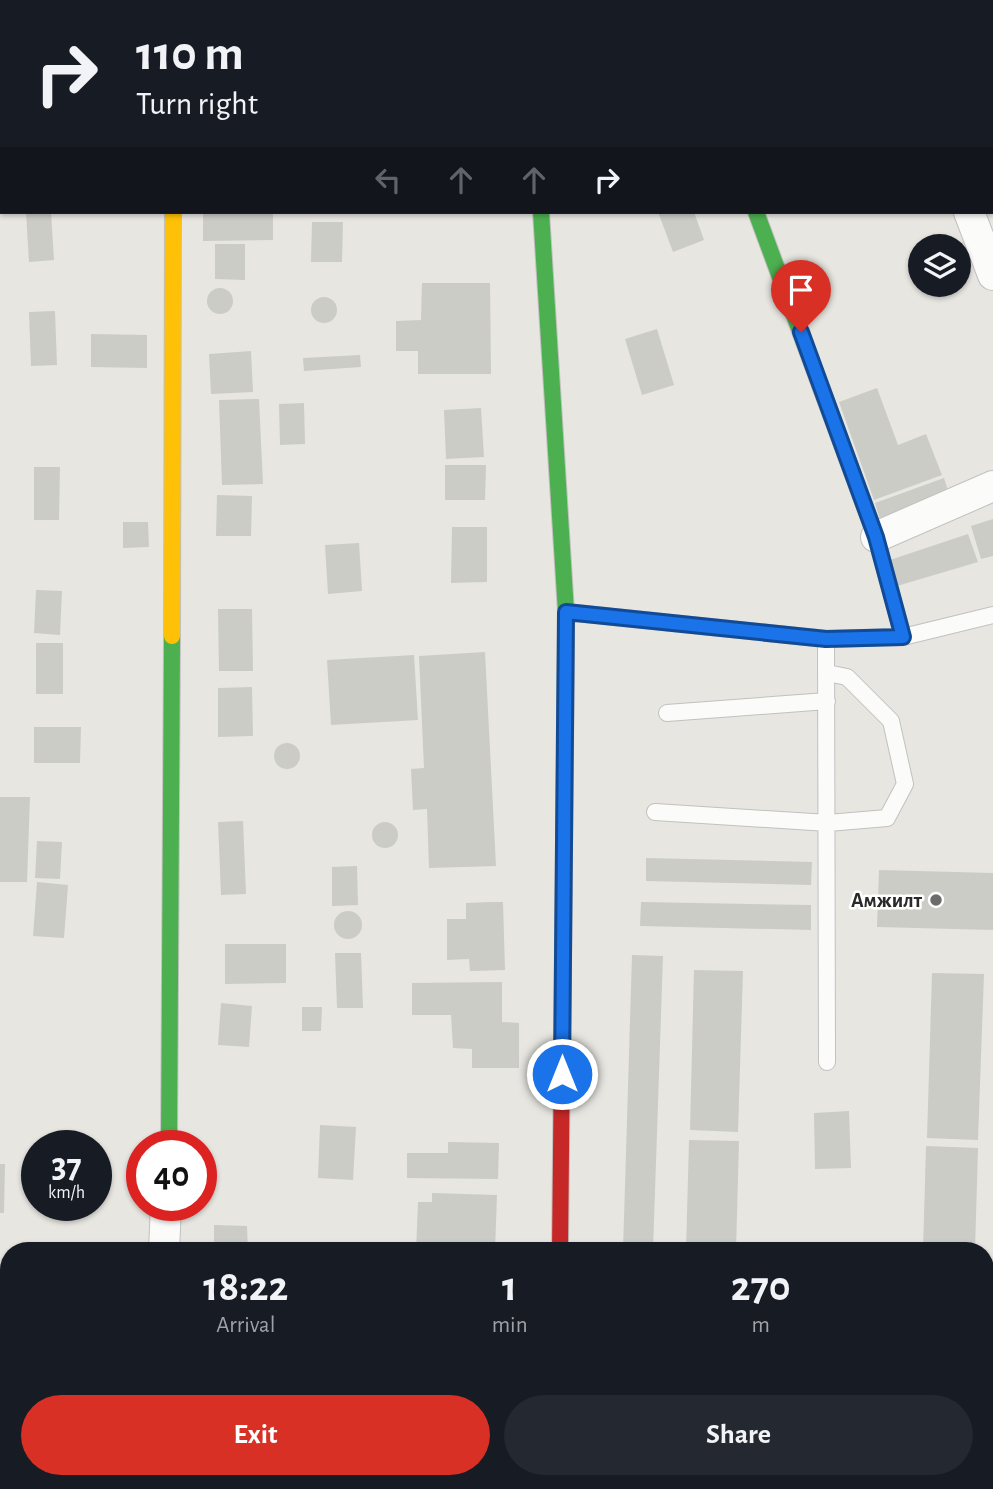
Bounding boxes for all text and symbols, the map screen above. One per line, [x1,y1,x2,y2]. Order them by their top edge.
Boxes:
icon: right [21,28,112,119]
text: 110 m [136,30,244,79]
text: Turn right [136,88,258,120]
icon: left [369,161,407,199]
icon: ahead [442,161,480,199]
icon: ahead [515,161,553,199]
icon: right [588,161,626,199]
map controls [908,234,971,297]
button: layers [908,234,971,297]
pin [771,260,831,332]
icon: arrive [782,271,820,309]
place label: Амжилт [851,890,923,911]
marker: Амжилт [928,892,944,908]
position arrow [525,1037,599,1111]
speed limit sign: 40 [126,1130,217,1221]
text: 37 [51,1149,82,1184]
text: km/h [48,1184,85,1202]
text: 18:22 [203,1266,288,1308]
text: 1 [502,1266,517,1308]
text: 270 [731,1266,791,1308]
text: Arrival [216,1314,275,1337]
text: min [492,1314,528,1337]
text: m [752,1314,770,1337]
button: Exit [21,1395,490,1475]
button: Share [504,1395,973,1475]

